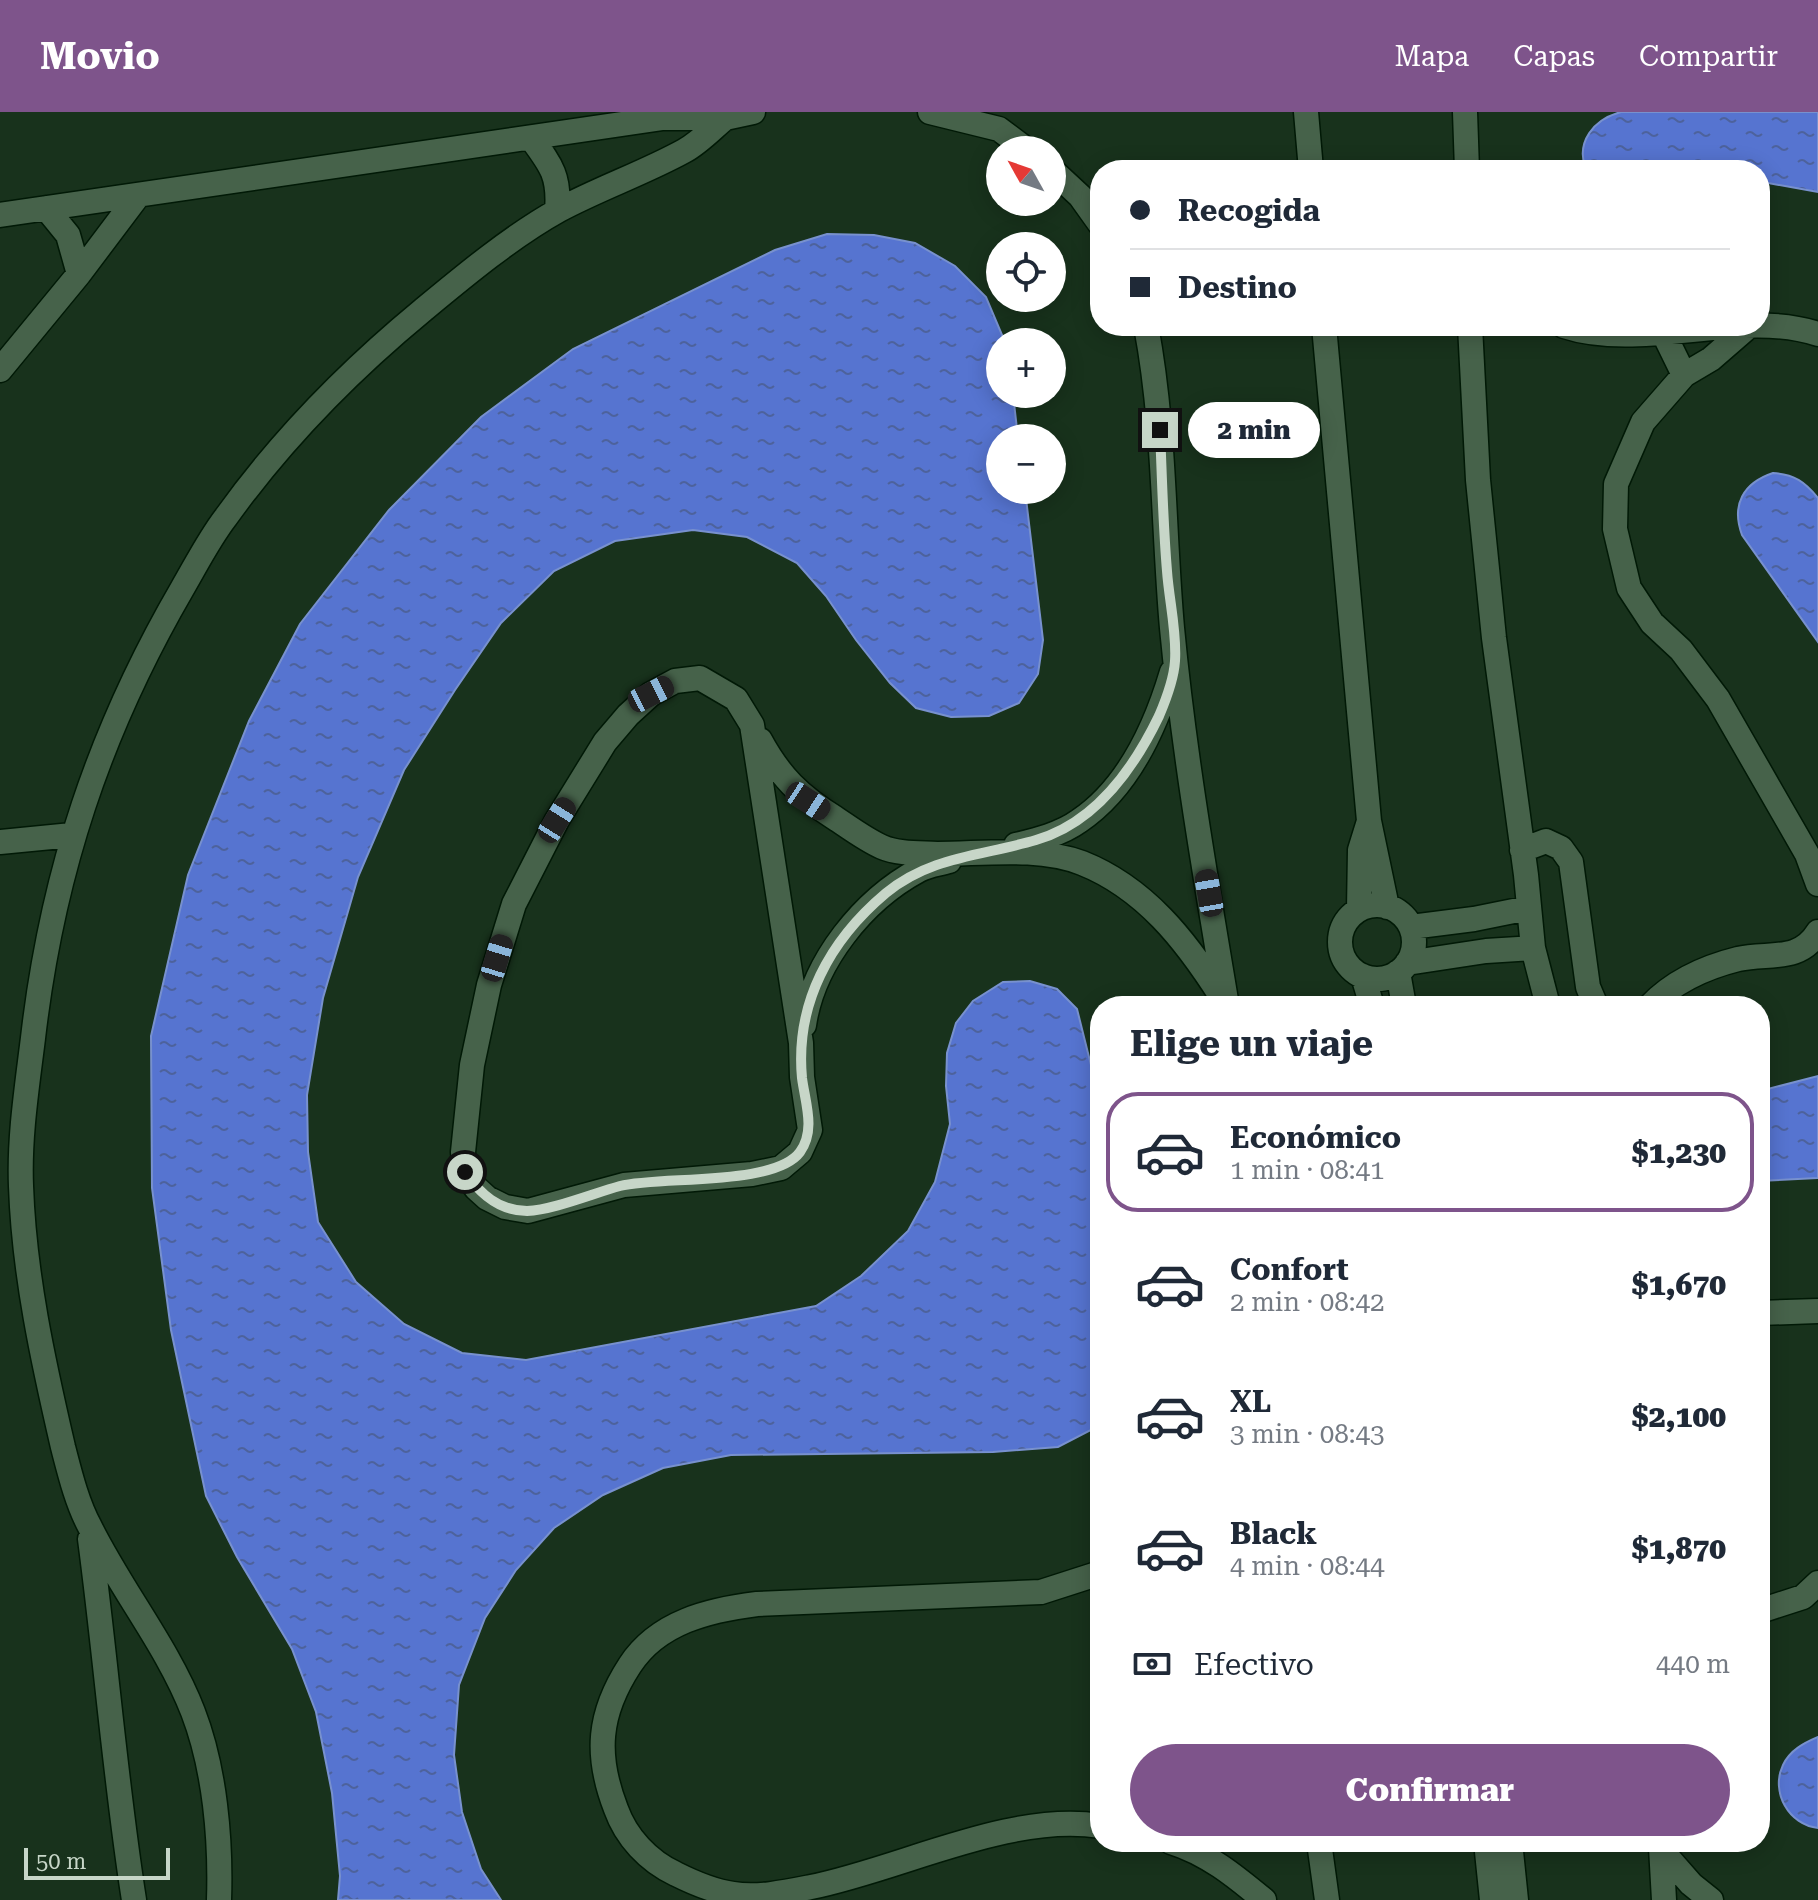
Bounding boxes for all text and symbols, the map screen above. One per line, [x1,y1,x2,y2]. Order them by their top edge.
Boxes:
text: Movio [40,34,160,78]
text: Mapa [1394,40,1469,73]
text: Capas [1513,40,1595,73]
text: Compartir [1639,40,1778,73]
north arrow [986,136,1066,216]
map controls [986,136,1066,504]
text: Recogida [1178,193,1320,228]
button: locate [986,232,1066,312]
text: Destino [1178,270,1297,305]
button: + [986,328,1066,408]
callout: 2 min [1188,402,1320,458]
route end [1142,412,1178,448]
text: 2 min [1217,415,1291,445]
button: − [986,424,1066,504]
car [624,672,678,716]
car [781,778,835,824]
car [534,793,580,847]
car [1193,867,1225,919]
car [479,932,515,984]
text: Elige un viaje [1130,1023,1373,1065]
icon: car [1134,1116,1206,1188]
text: Económico [1230,1120,1401,1155]
text: $1,230 [1632,1135,1726,1170]
route start [447,1154,483,1190]
text: 1 min · 08:41 [1230,1155,1385,1185]
icon: car [1134,1248,1206,1320]
text: Confort [1230,1252,1349,1287]
text: $1,670 [1632,1267,1726,1302]
text: 2 min · 08:42 [1230,1287,1385,1317]
icon: car [1134,1380,1206,1452]
text: XL [1230,1384,1271,1419]
text: $2,100 [1632,1399,1726,1434]
text: 3 min · 08:43 [1230,1419,1385,1449]
icon: car [1134,1512,1206,1584]
text: Black [1230,1516,1317,1551]
text: $1,870 [1632,1531,1726,1566]
text: 4 min · 08:44 [1230,1551,1385,1581]
icon: cash [1130,1642,1174,1686]
text: Efectivo [1194,1647,1314,1682]
text: 440 m [1656,1649,1730,1679]
button: Confirmar [1130,1744,1730,1836]
scale bar [24,1844,170,1880]
text: 50 m [36,1849,86,1874]

